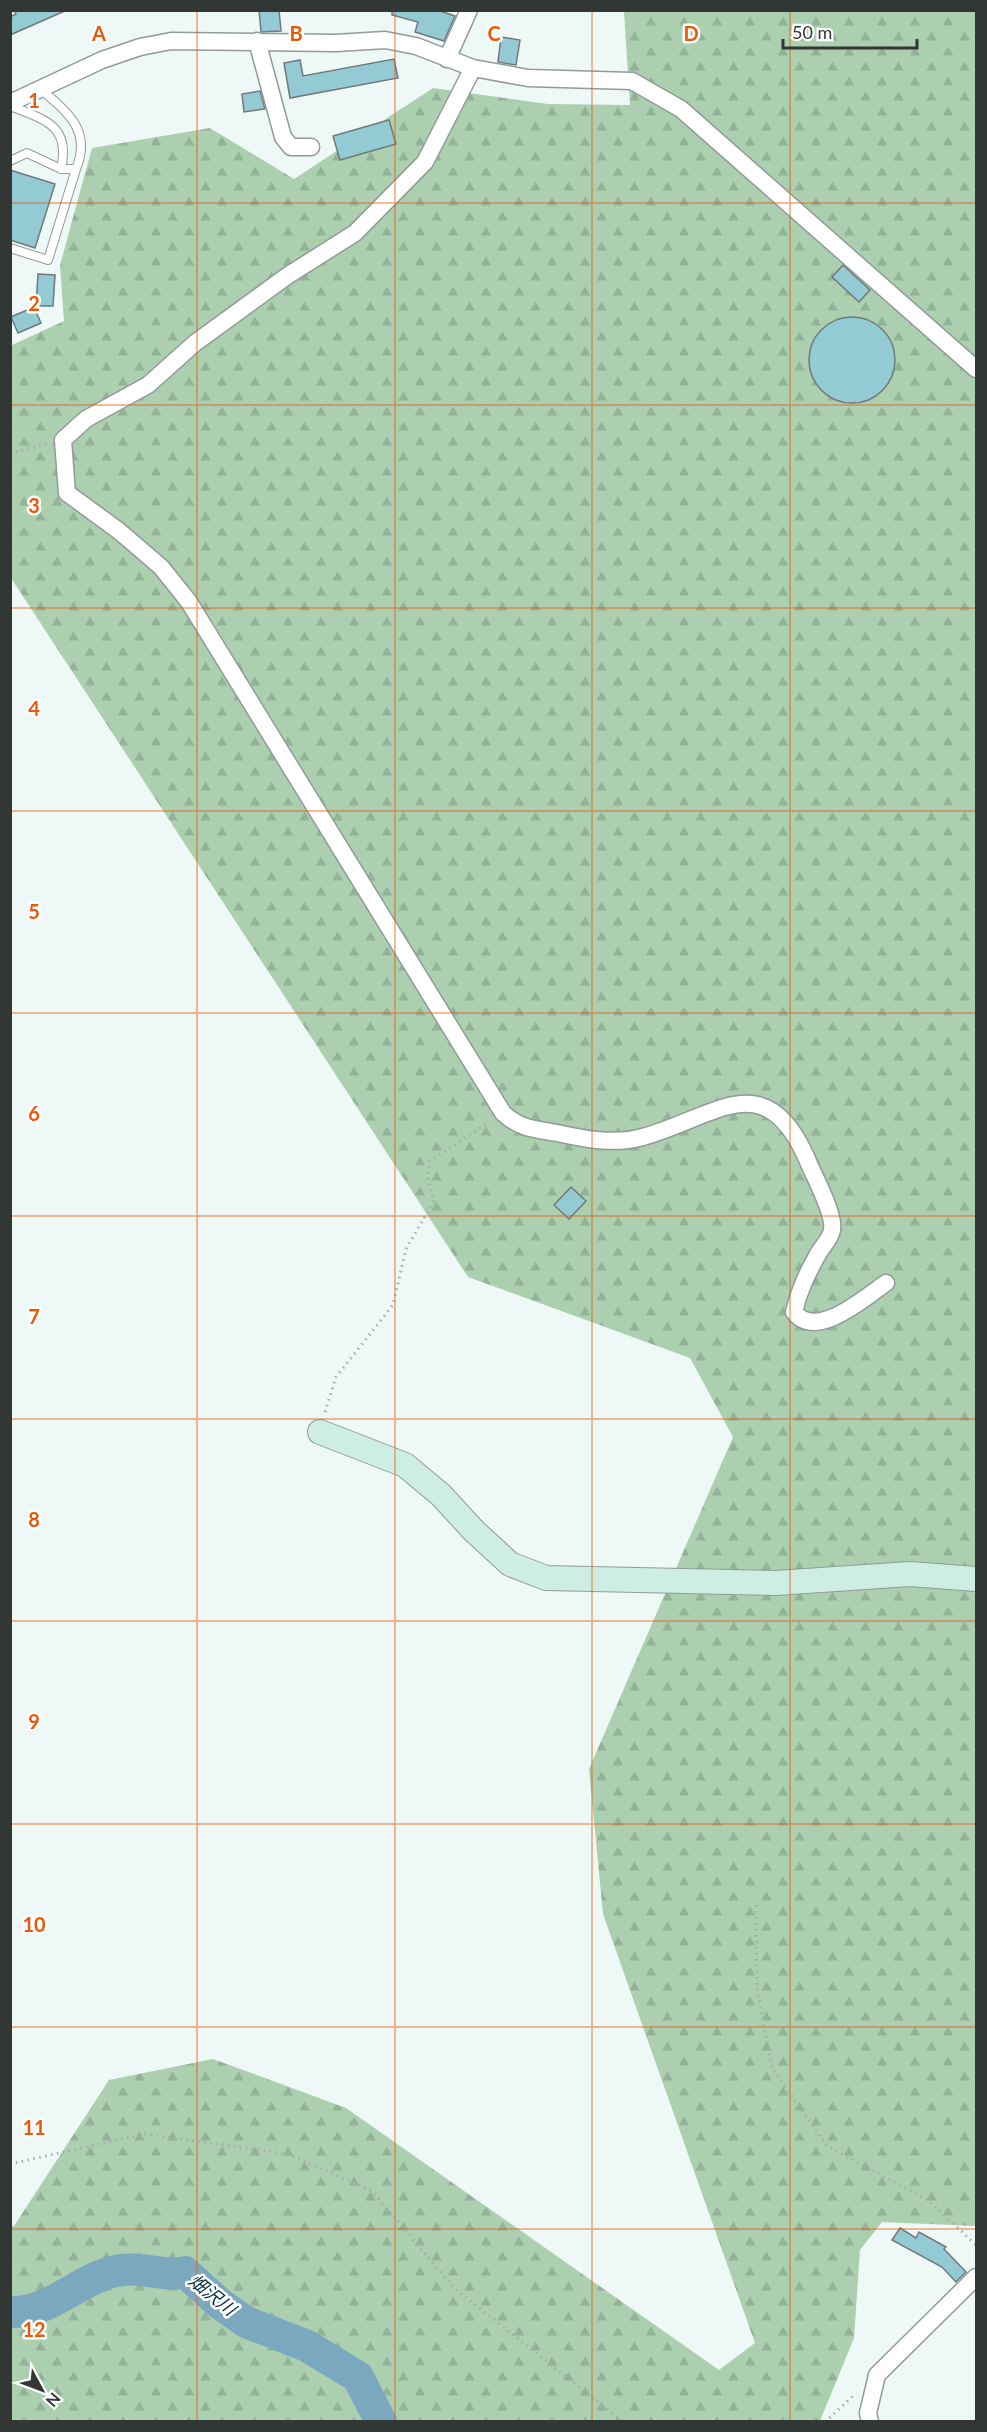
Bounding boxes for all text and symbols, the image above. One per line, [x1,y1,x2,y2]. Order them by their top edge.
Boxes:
scale bar [783,12,916,50]
text: A [91,21,106,45]
text: B [289,21,303,45]
text: C [487,21,501,45]
text: D [683,21,699,45]
text: 50 m [792,21,832,43]
text: 1 [28,88,40,112]
text: 2 [28,291,40,315]
text: 3 [28,493,40,517]
text: 4 [28,696,40,720]
text: 5 [28,899,40,923]
text: 6 [28,1101,40,1125]
text: 7 [28,1304,40,1328]
text: 8 [28,1507,40,1531]
text: 9 [28,1709,40,1733]
text: 10 [22,1912,46,1936]
text: 11 [22,2115,46,2139]
water label: 畑沢川 [185,2269,242,2321]
text: 12 [22,2317,46,2341]
north arrow [12,2360,72,2420]
text: N [42,2389,65,2411]

